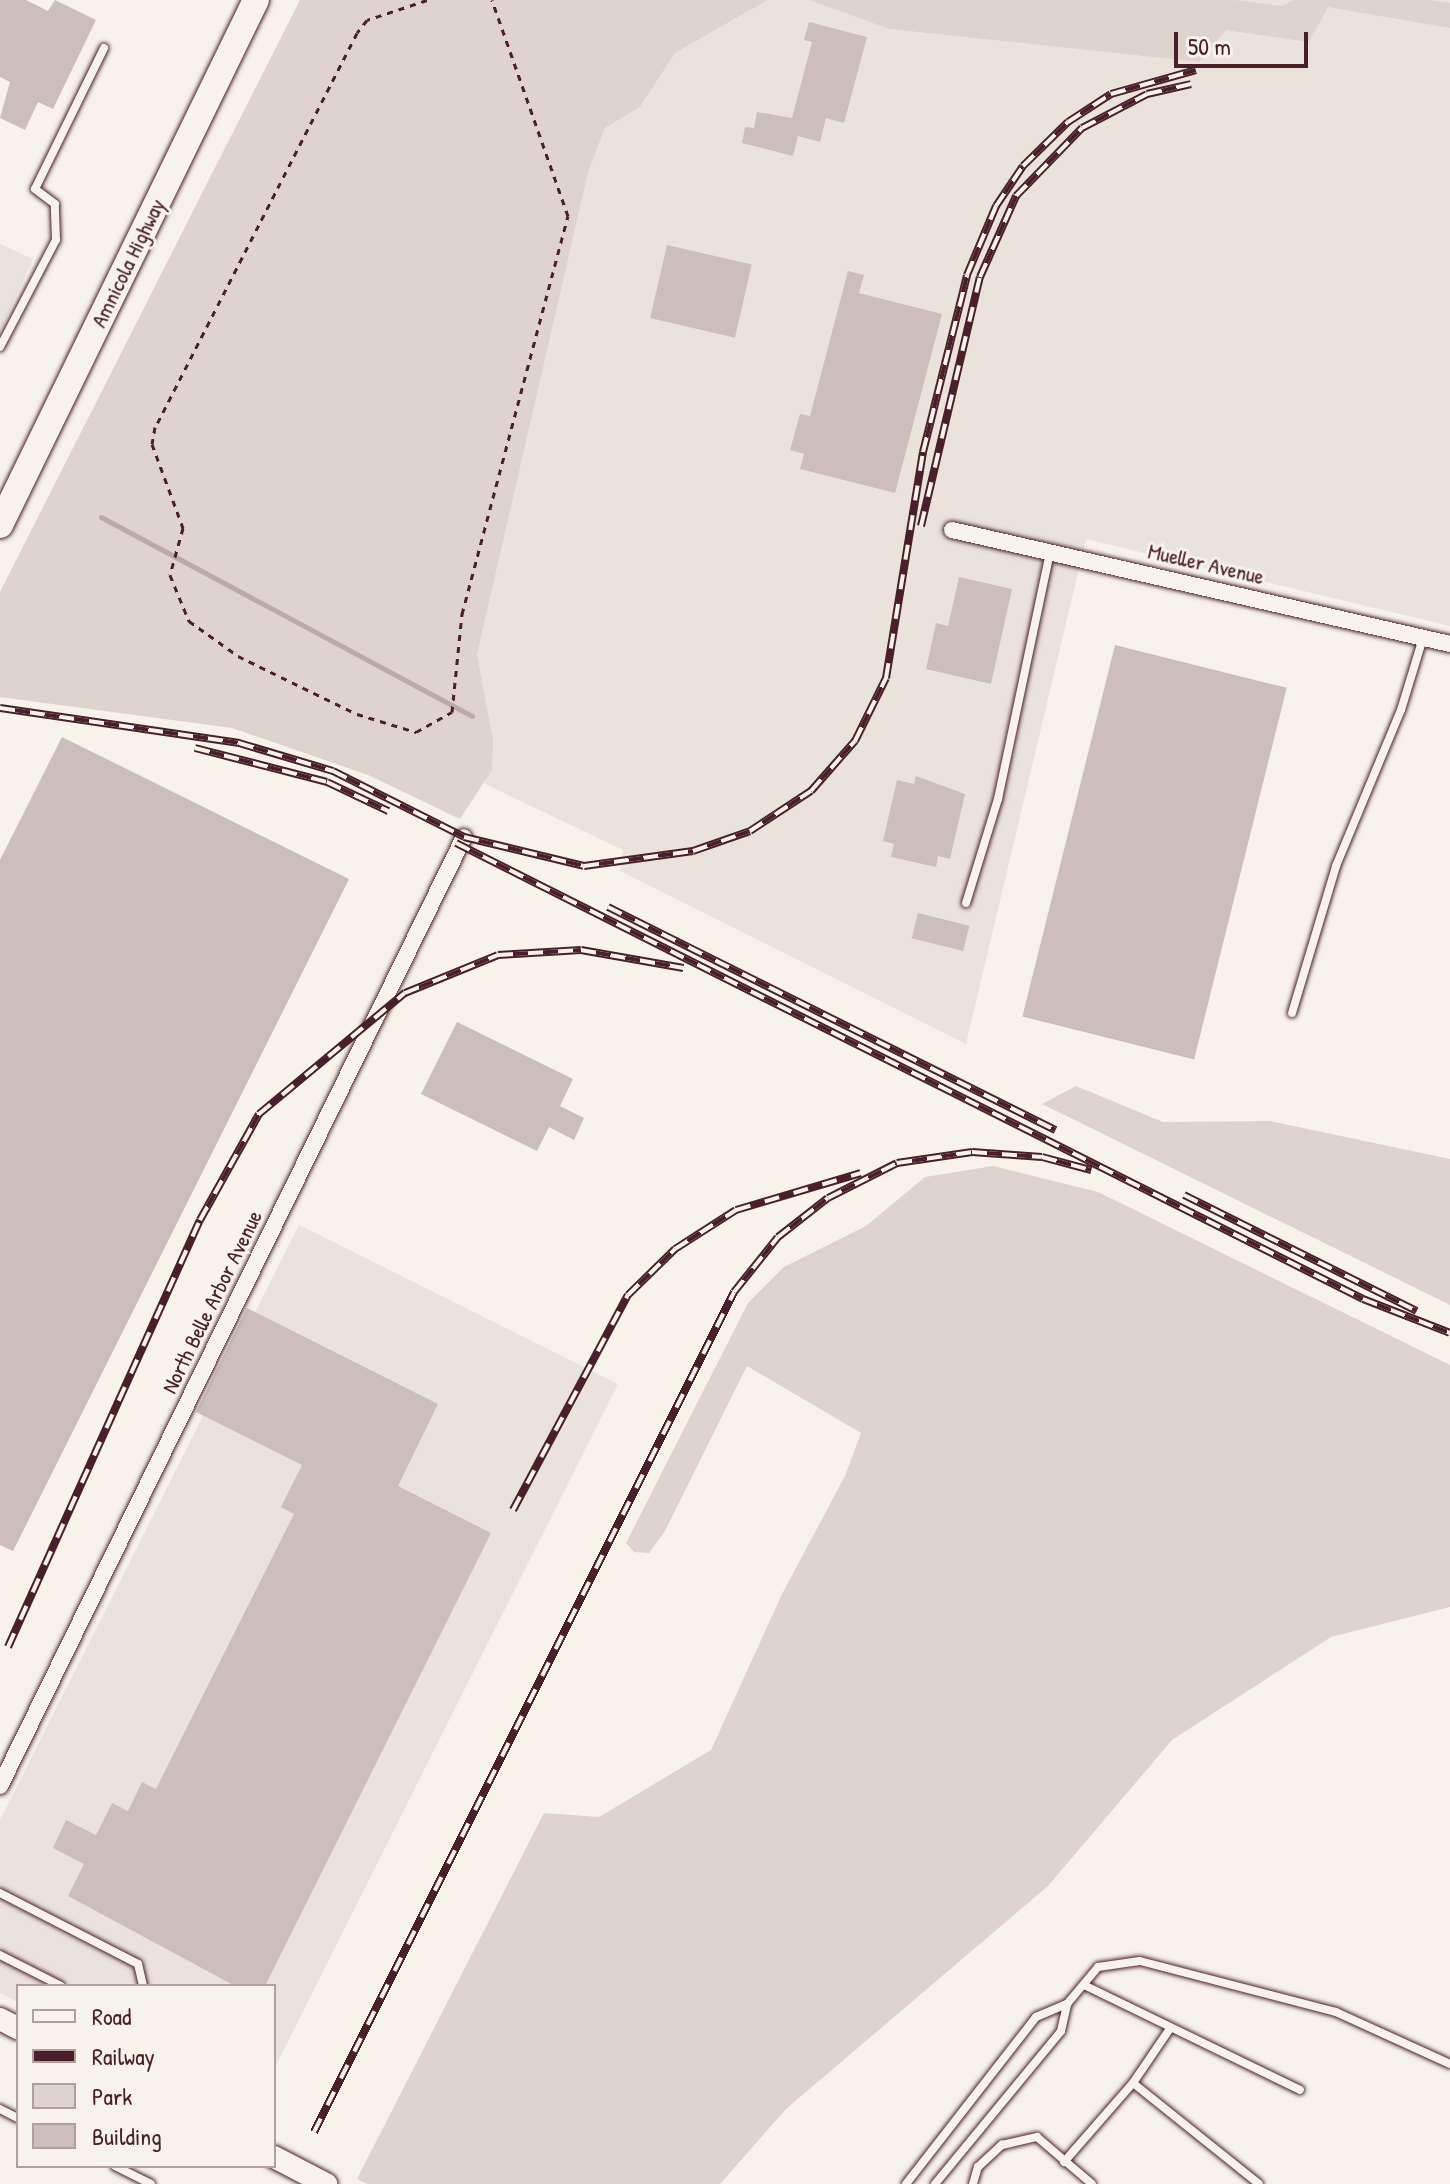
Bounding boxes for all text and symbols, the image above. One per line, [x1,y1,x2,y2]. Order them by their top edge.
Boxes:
scale bar [1178,16,1312,66]
text: 50 m [1188,30,1231,62]
street label: Amnicola Highway [85,194,171,332]
street label: Mueller Avenue [1145,538,1267,590]
street label: North Belle Arbor Avenue [156,1206,268,1398]
legend [16,1984,276,2168]
text: Road [92,2000,131,2032]
text: Railway [92,2040,155,2072]
text: Park [92,2080,132,2112]
text: Building [92,2120,162,2152]

